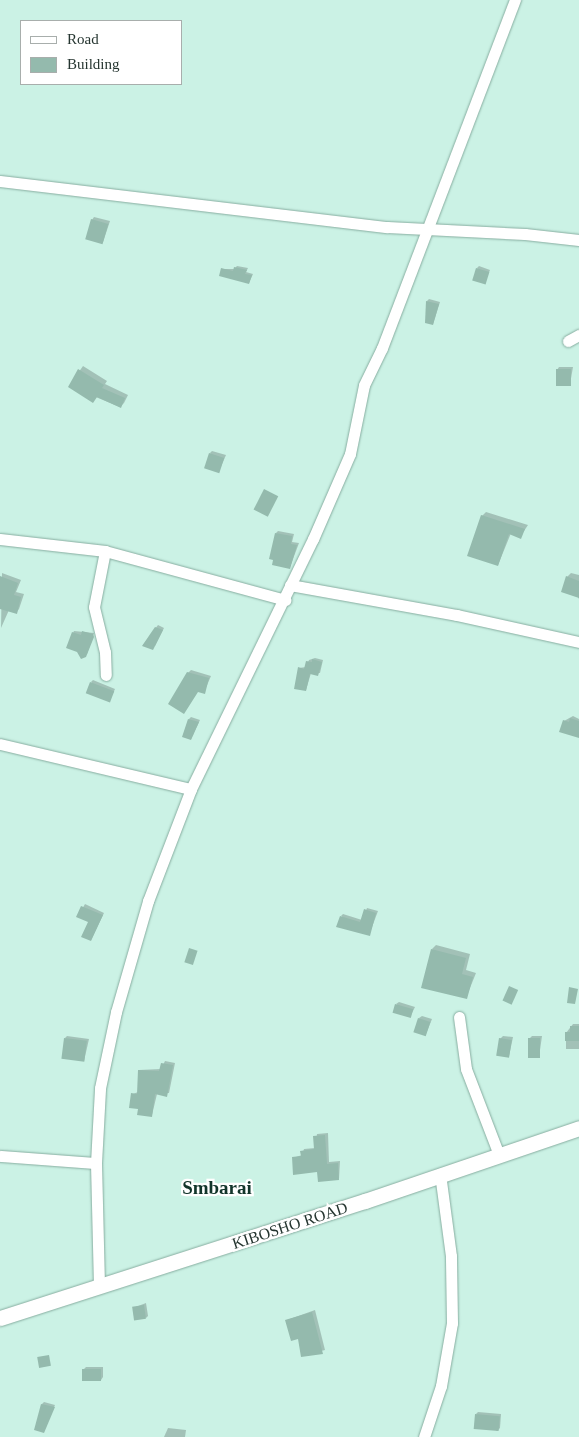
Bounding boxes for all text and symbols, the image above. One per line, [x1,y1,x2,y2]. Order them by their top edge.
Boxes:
legend [20,20,182,85]
text: Road [67,31,99,47]
text: Building [67,56,120,72]
district label: Smbarai [182,1177,252,1199]
street label: KIBOSHO ROAD [230,1198,350,1254]

